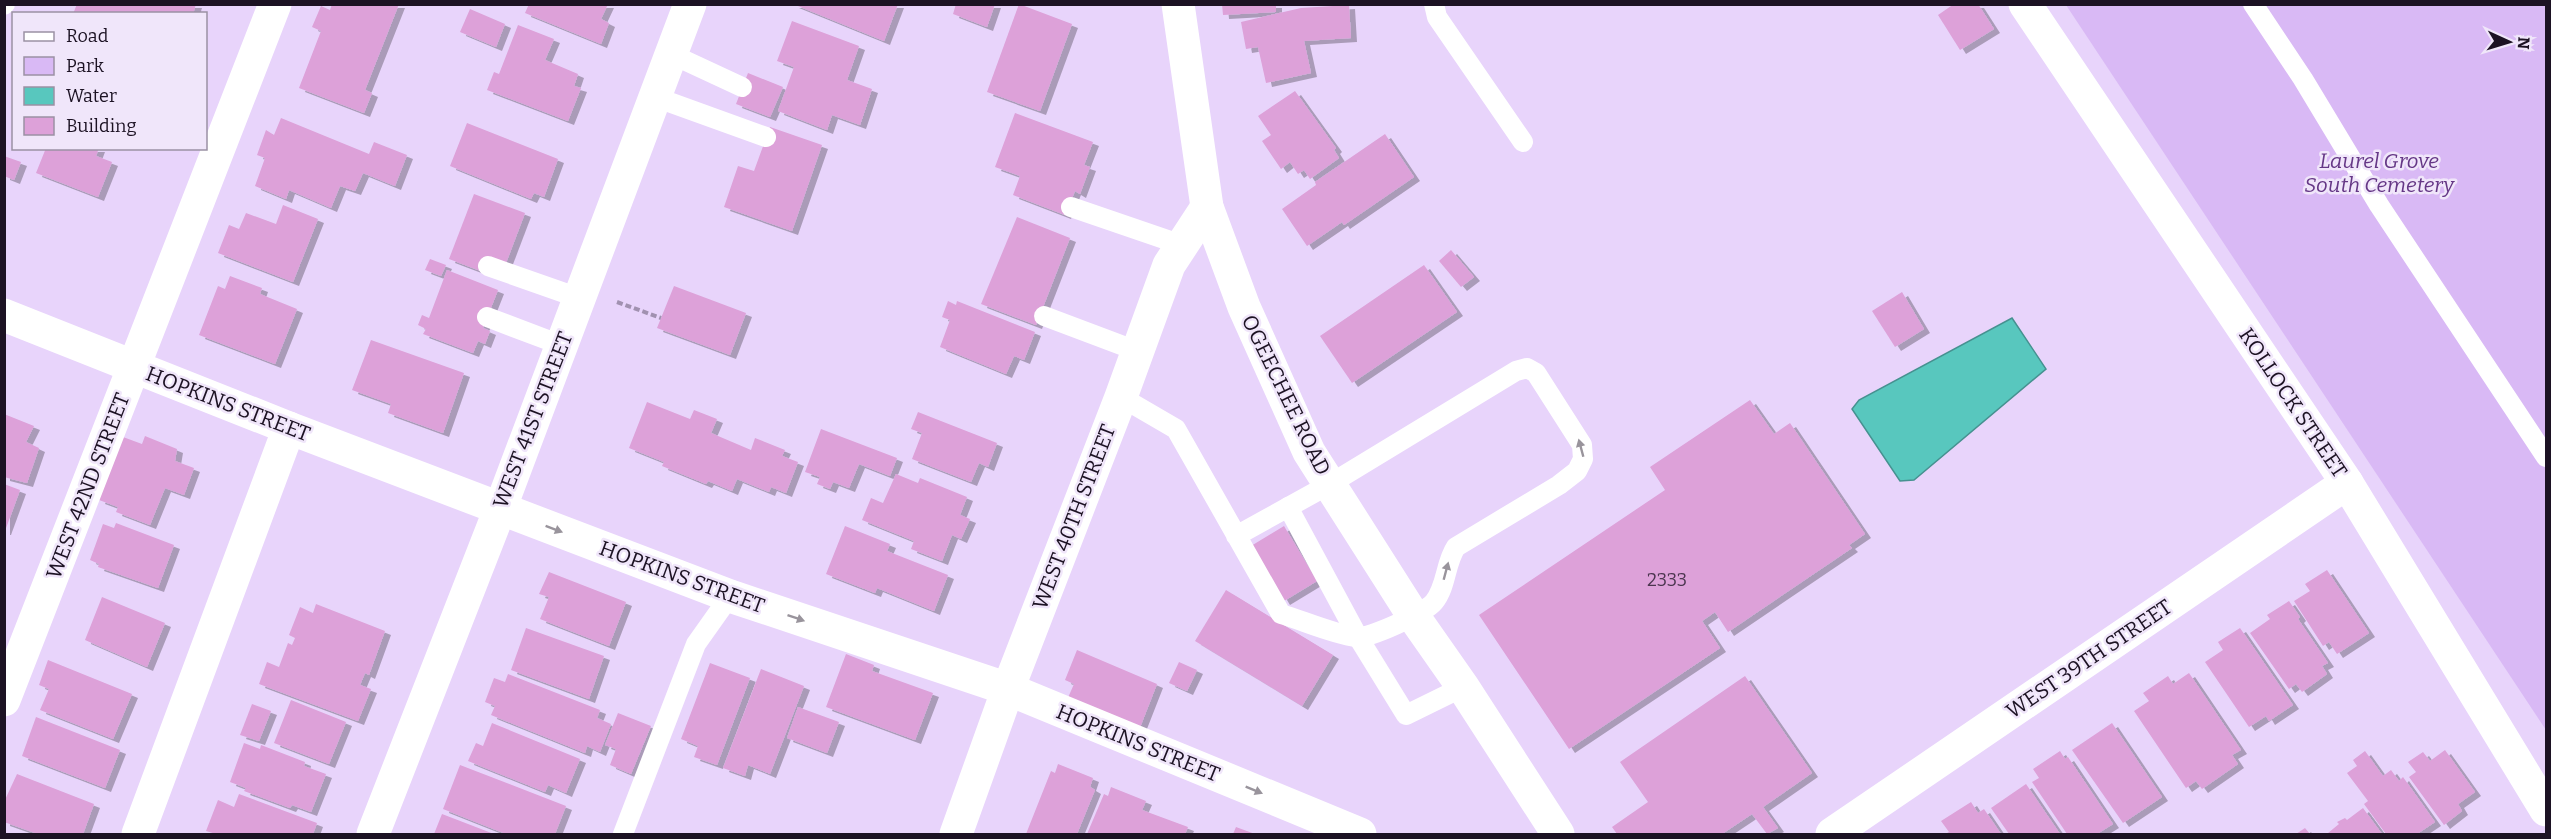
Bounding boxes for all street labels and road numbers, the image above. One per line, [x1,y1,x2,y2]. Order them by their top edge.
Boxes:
street label: OGEECHEE ROAD [1236,311,1336,479]
street label: KOLLOCK STREET [2233,323,2353,483]
street label: WEST 41ST STREET [487,328,579,512]
street label: HOPKINS STREET [142,361,314,447]
street label: WEST 42ND STREET [41,389,135,583]
street label: WEST 40TH STREET [1027,421,1121,613]
street label: HOPKINS STREET [596,535,768,619]
street label: WEST 39TH STREET [2001,594,2177,724]
street label: HOPKINS STREET [1052,698,1224,788]

